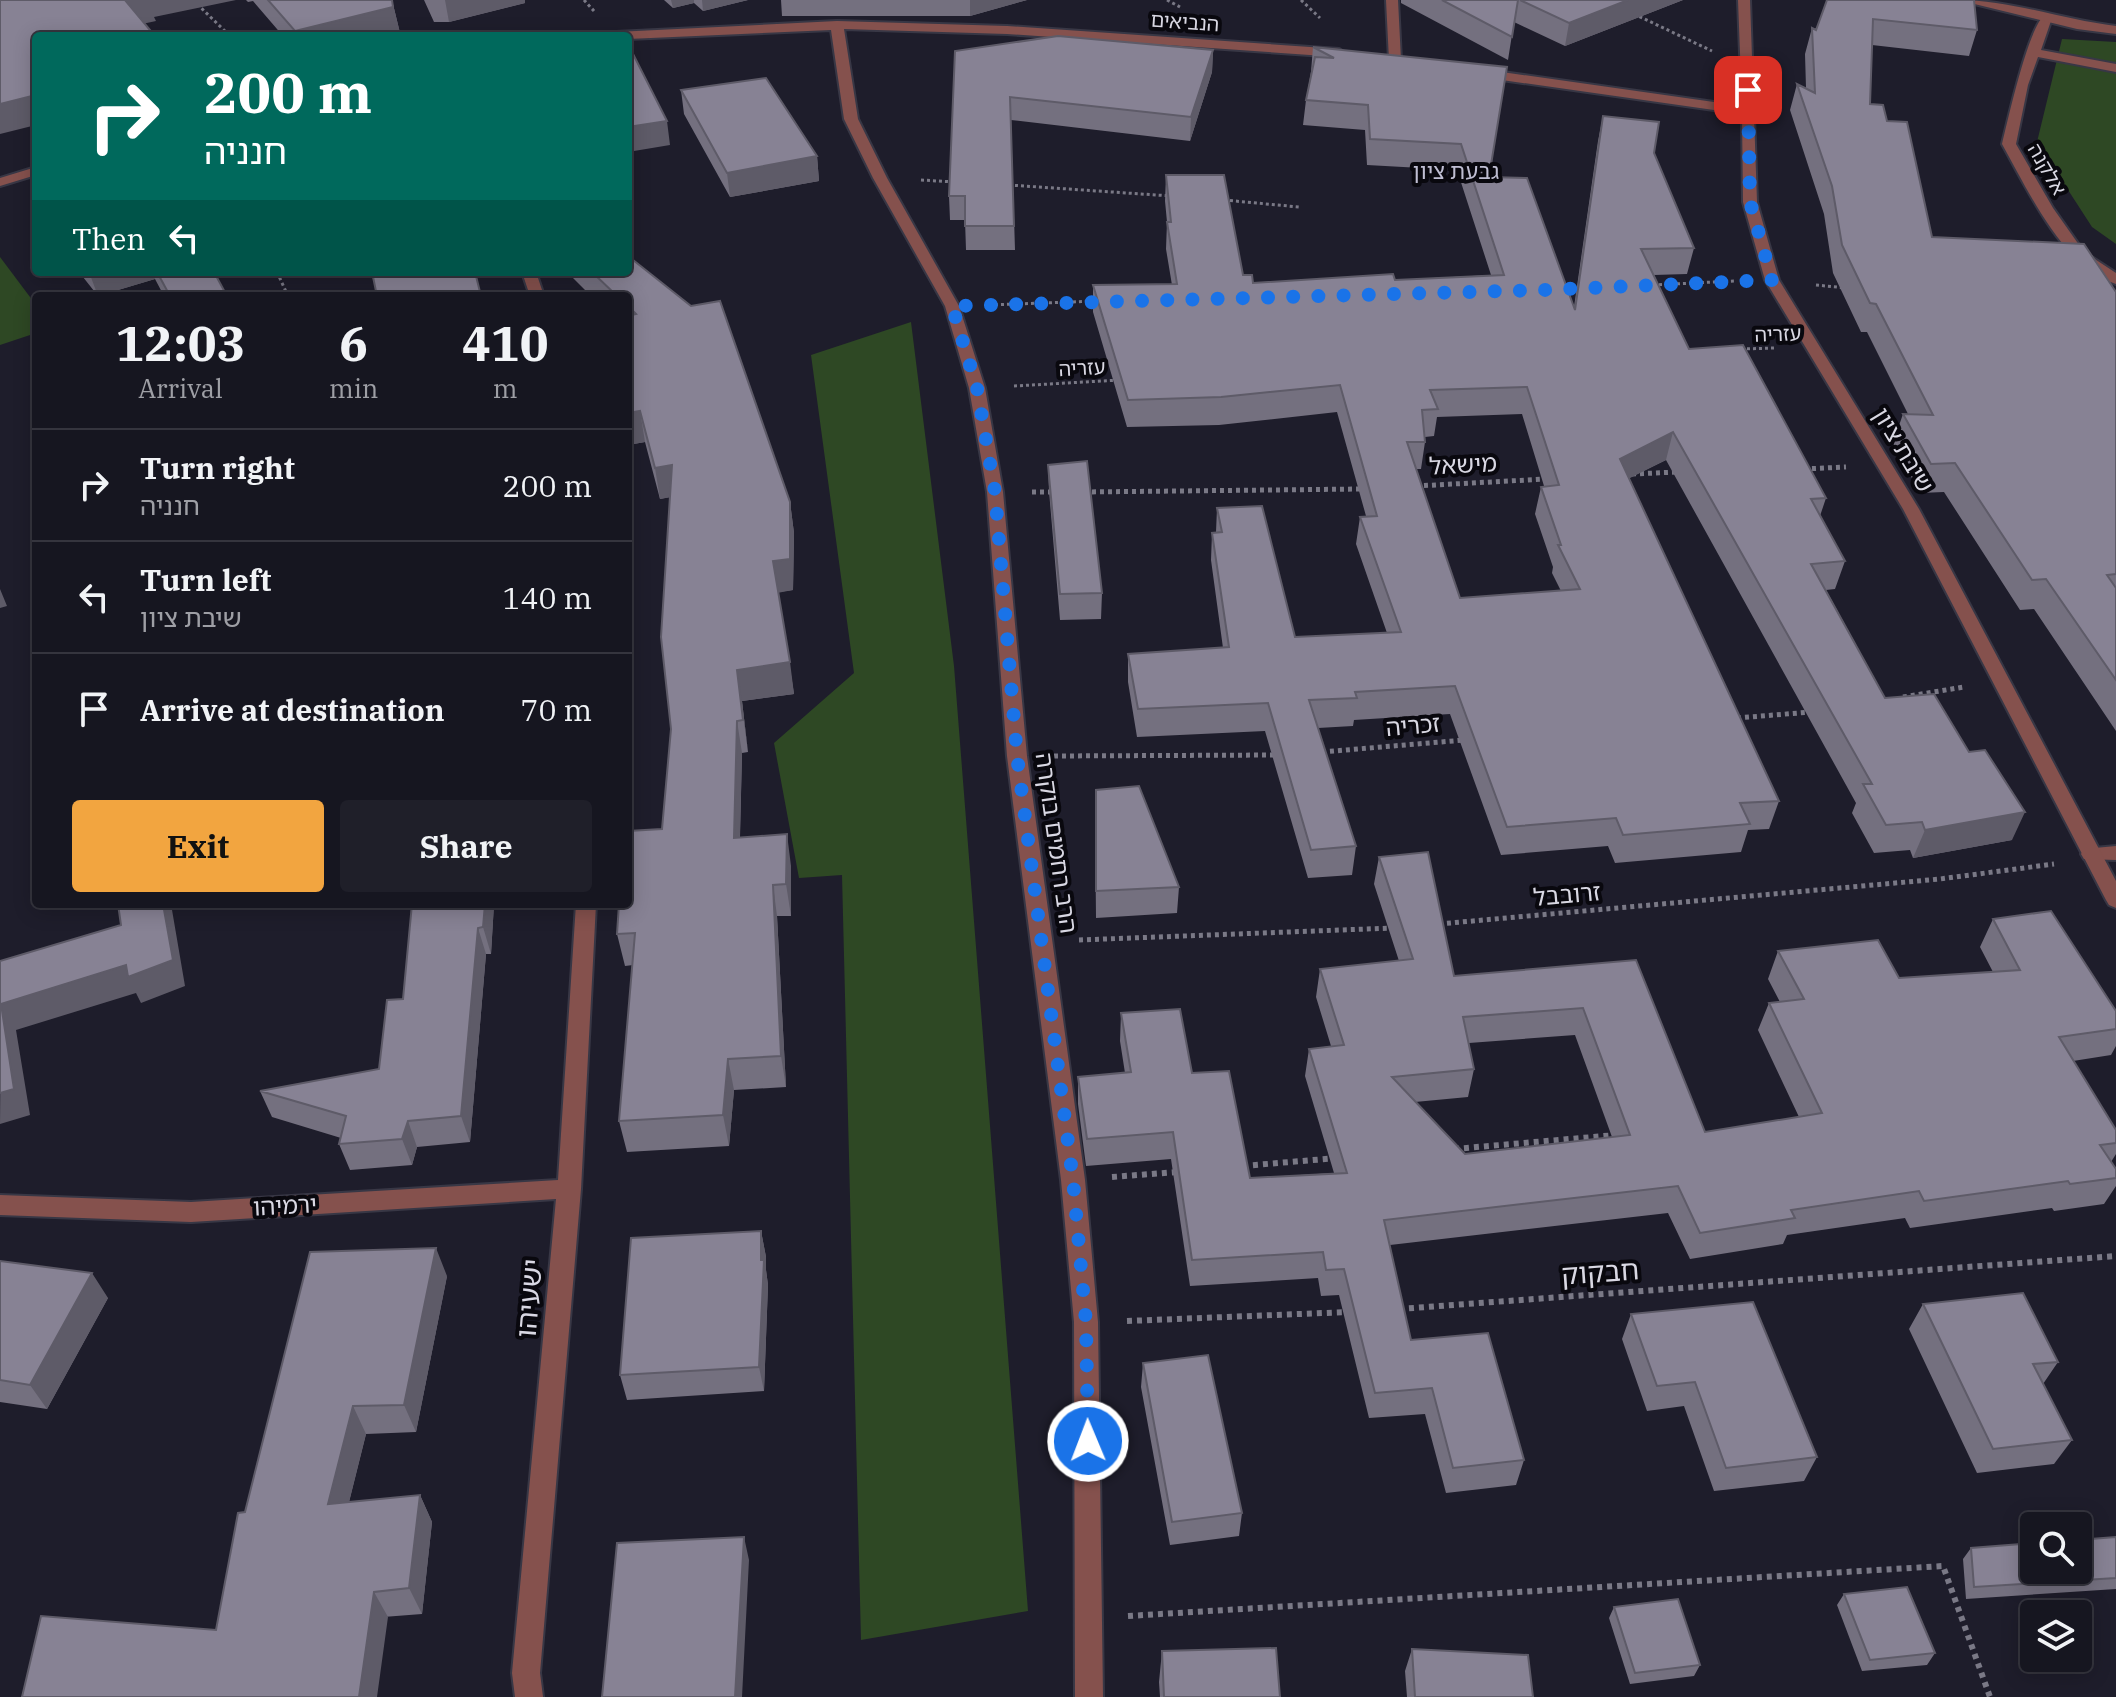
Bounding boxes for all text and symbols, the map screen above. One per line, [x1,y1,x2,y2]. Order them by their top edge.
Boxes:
street label: הנביאים [1150,6,1220,37]
text: 200 m [204,56,372,128]
pin [1714,56,1782,124]
icon: right [72,64,176,168]
icon: arrive [1726,68,1770,112]
text: חנניה [204,127,287,174]
street label: אלקנה [2022,138,2073,200]
district label: גבעת ציון [1413,156,1499,185]
icon: left [162,216,206,260]
text: Then [72,219,146,258]
text: 12:03 [116,312,245,374]
text: 6 [339,312,368,374]
text: 410 [462,312,548,374]
street label: עזריה [1754,319,1802,348]
street label: עזריה [1058,353,1106,382]
text: Arrival [138,371,223,405]
text: min [329,371,378,405]
text: m [493,371,518,405]
street label: שיבת ציון [1866,401,1942,498]
street label: מישאל [1428,446,1498,482]
text: Turn right [140,448,295,487]
icon: right [72,463,116,507]
text: 200 m [502,466,592,505]
text: חנניה [140,488,200,522]
text: Turn left [140,560,272,599]
icon: left [72,575,116,619]
text: 140 m [502,578,592,617]
text: שיבת ציון [140,600,242,634]
icon: arrive [72,687,116,731]
text: Arrive at destination [140,690,445,729]
text: 70 m [520,690,592,729]
street label: זכריה [1384,707,1442,743]
street label: הרב רחמים בוקרה [1028,750,1086,935]
button: Exit [72,800,324,892]
button: Share [340,800,592,892]
street label: זרובבל [1532,875,1602,913]
street label: ירמיהו [252,1187,318,1223]
street label: חבקוק [1560,1250,1640,1293]
street label: ישעיהו [507,1257,550,1339]
position arrow [1046,1399,1130,1483]
map controls [2020,1512,2092,1672]
button: search [2020,1512,2092,1584]
button: layers [2020,1600,2092,1672]

